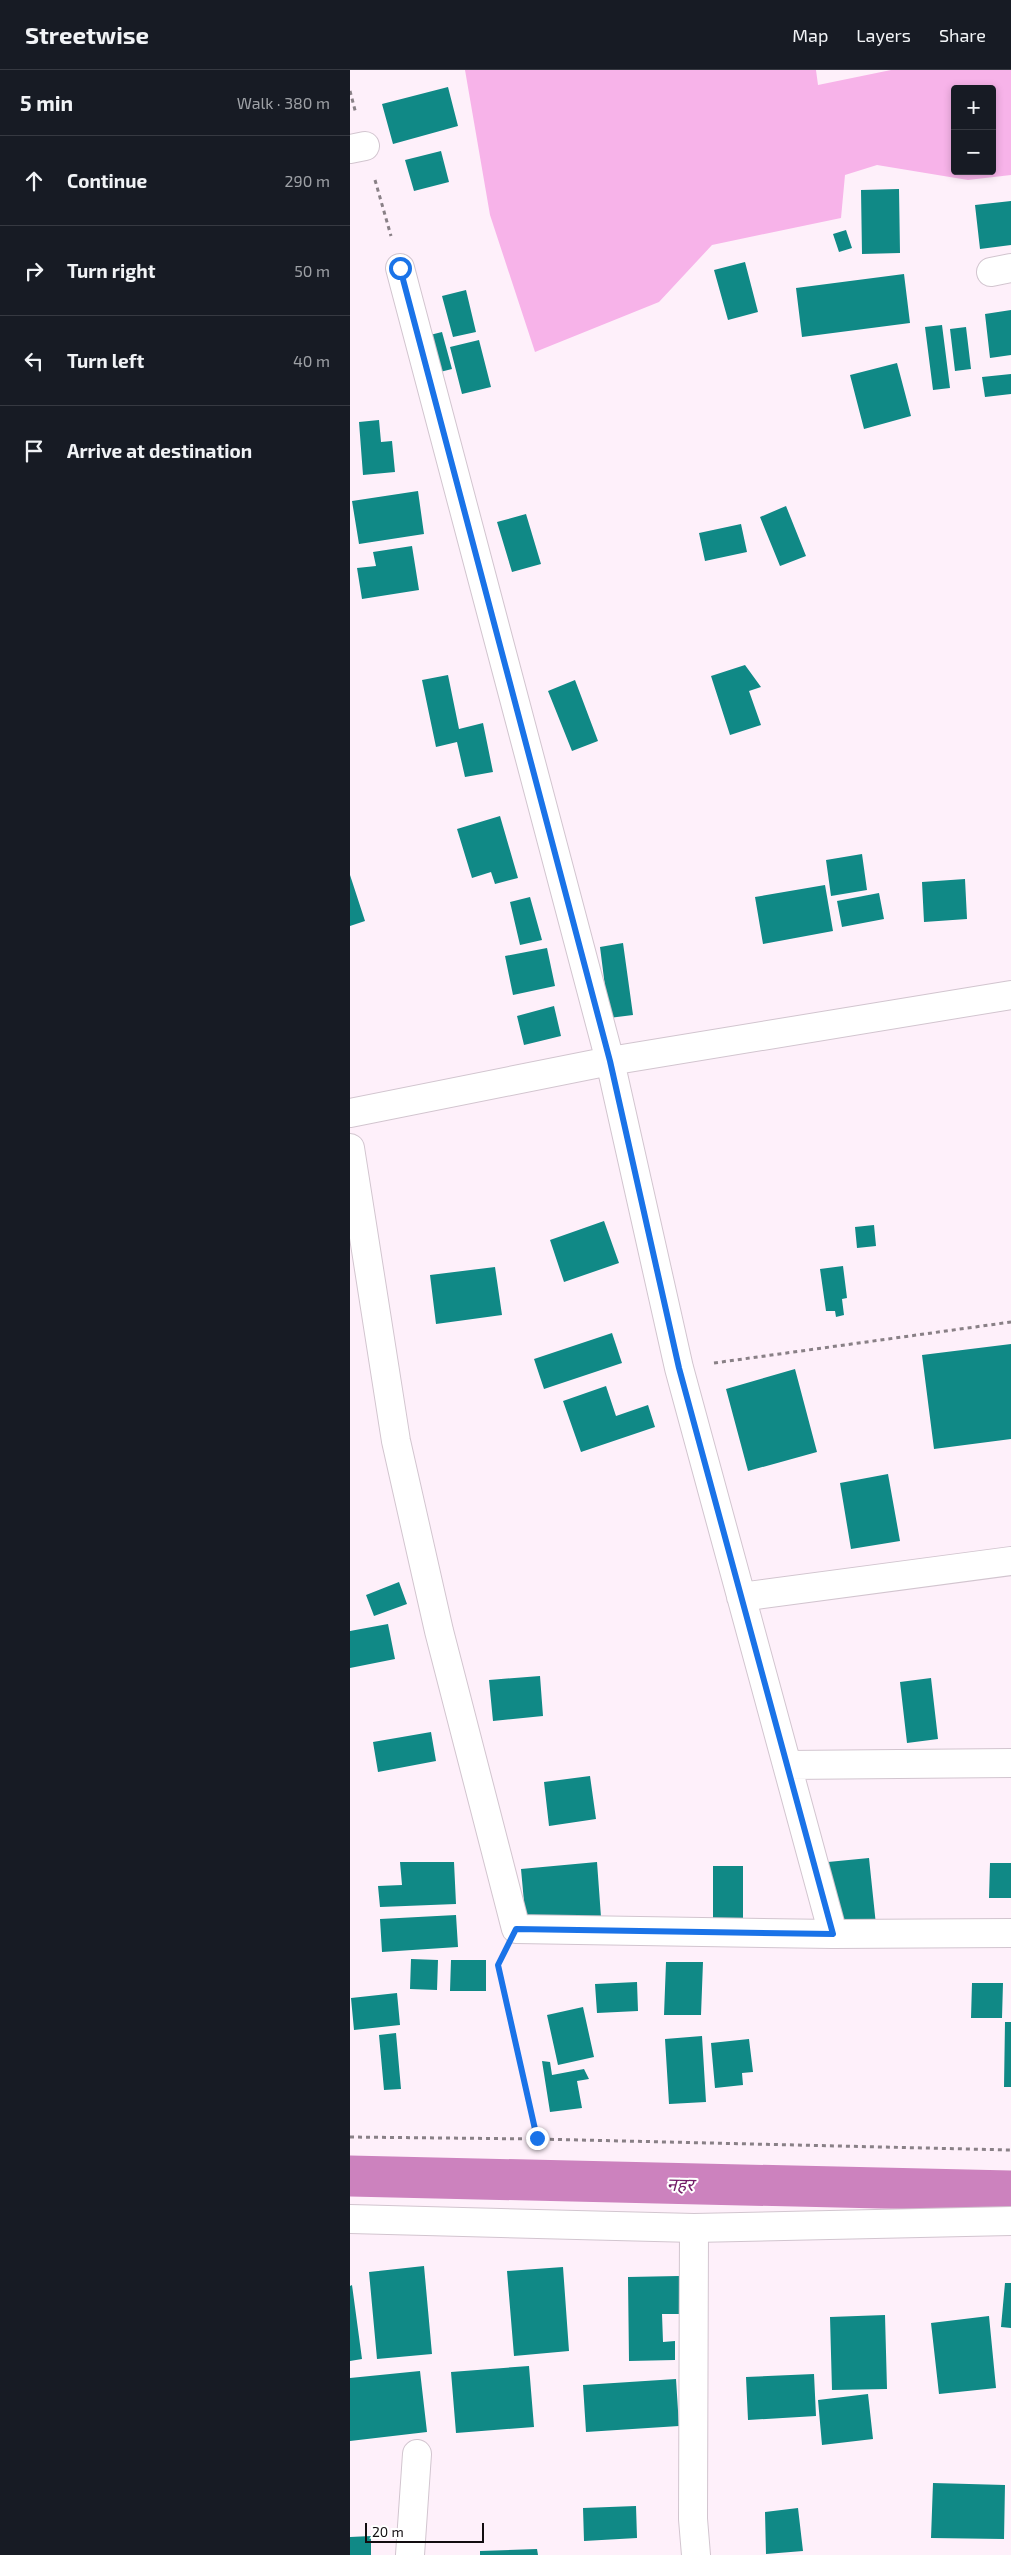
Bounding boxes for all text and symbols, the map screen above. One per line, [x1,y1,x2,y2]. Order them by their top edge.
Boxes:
text: Streetwise [25,20,149,49]
text: Map [792,24,828,46]
text: Layers [856,24,911,46]
text: Share [939,24,986,46]
map controls [951,85,996,175]
button: + [951,85,996,130]
text: 5 min [20,90,73,115]
text: Walk · 380 m [237,93,330,112]
button: − [951,130,996,175]
icon: ahead [20,167,48,195]
text: Continue [67,169,147,192]
text: 290 m [285,171,330,190]
icon: right [20,257,48,285]
route start [389,257,412,280]
text: Turn right [67,259,155,282]
text: 50 m [294,261,330,280]
icon: left [20,347,48,375]
text: Turn left [67,349,144,372]
text: 40 m [293,351,330,370]
icon: arrive [20,437,48,465]
text: Arrive at destination [67,439,252,462]
route end [526,2127,549,2150]
water label: नहर [666,2173,697,2195]
scale bar [365,2520,484,2543]
text: 20 m [372,2523,404,2540]

